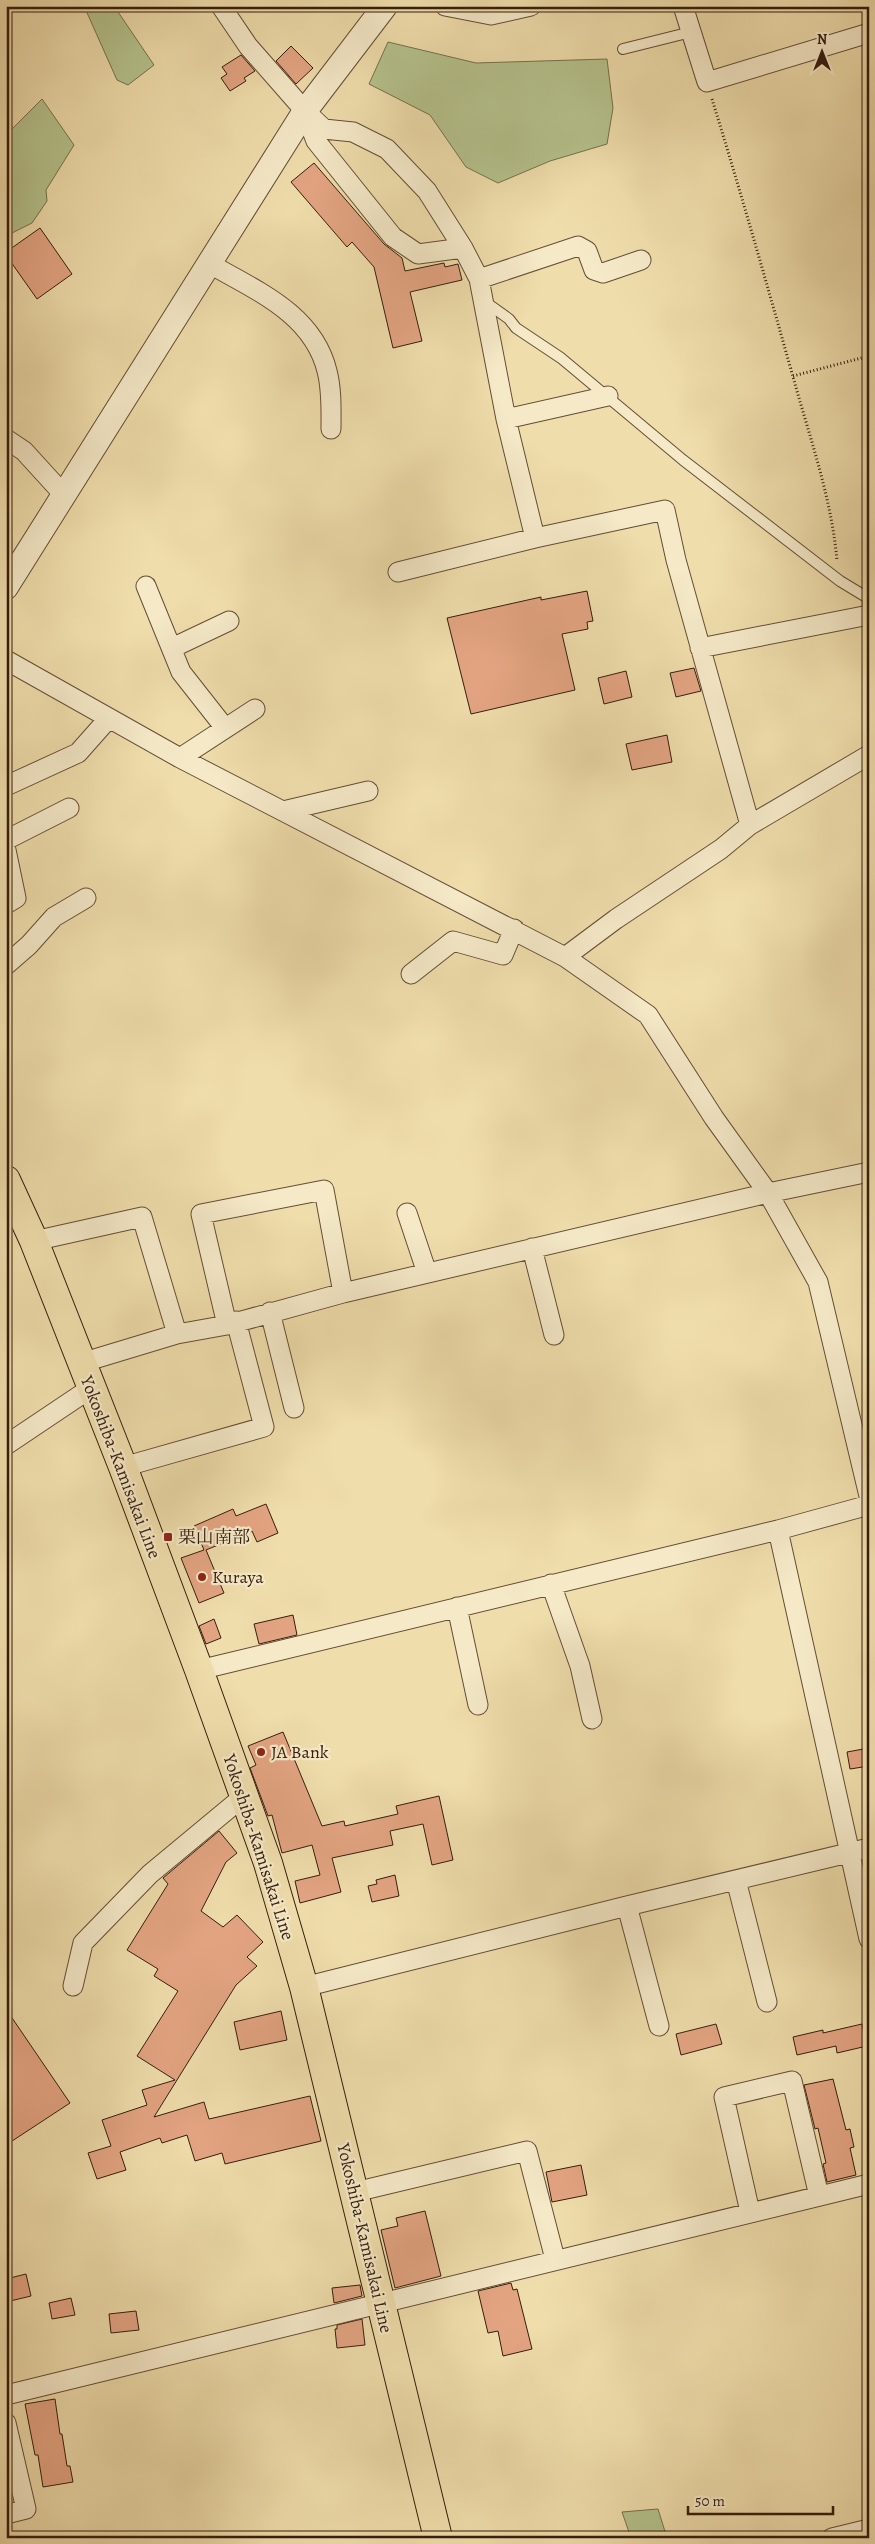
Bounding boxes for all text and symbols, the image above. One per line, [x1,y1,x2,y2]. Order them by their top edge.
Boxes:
north arrow [798,28,848,78]
text: N [817,30,827,49]
street label: Yokoshiba-Kamisakai Line [75,1371,167,1562]
place label: 栗山南部 [178,1525,250,1549]
marker: 栗山南部 [162,1531,174,1543]
place label: Kuraya [212,1565,264,1589]
marker: Kuraya [196,1571,208,1583]
place label: JA Bank [271,1740,329,1764]
marker: JA Bank [255,1746,267,1758]
street label: Yokoshiba-Kamisakai Line [217,1750,300,1943]
street label: Yokoshiba-Kamisakai Line [331,2140,399,2335]
scale bar [688,2484,832,2516]
text: 50 m [695,2491,725,2511]

